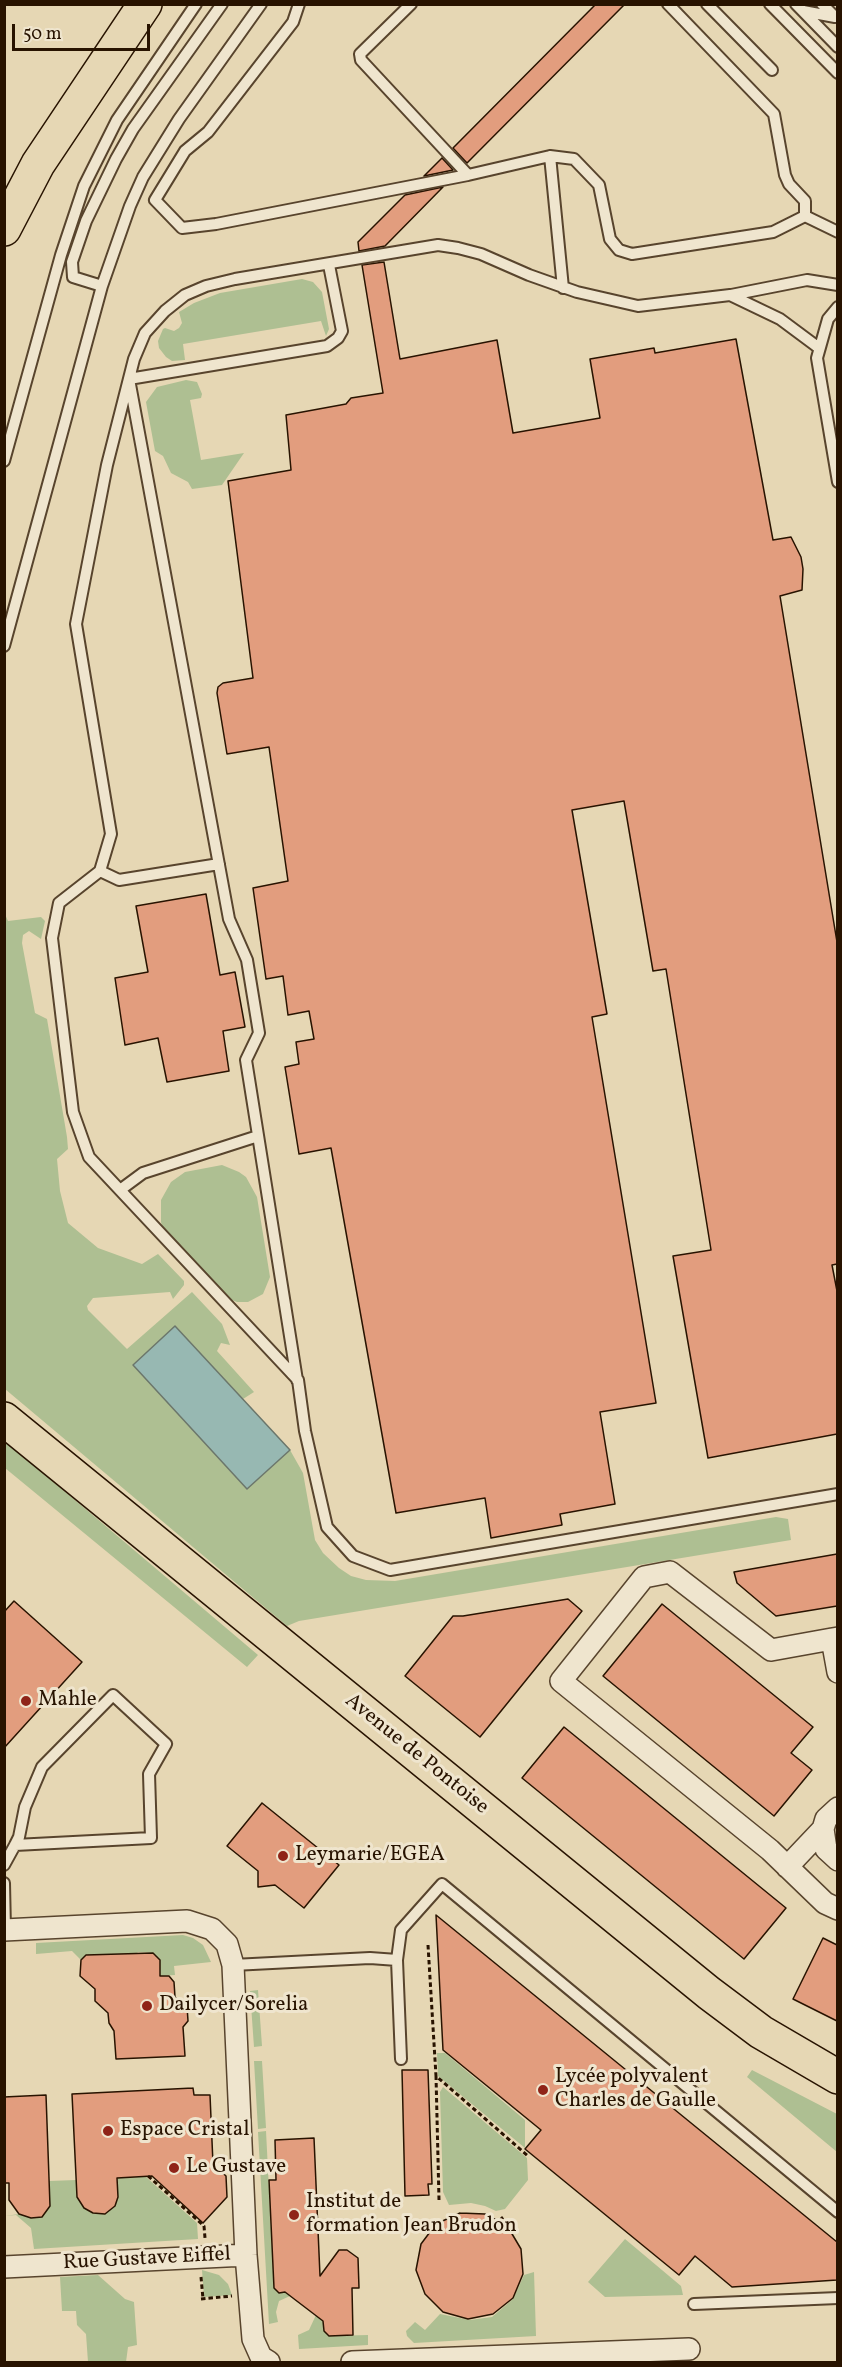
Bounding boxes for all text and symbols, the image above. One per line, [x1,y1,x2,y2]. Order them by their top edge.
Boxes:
scale bar [15,12,153,50]
text: 50 m [23,22,62,47]
place label: Mahle [38,1688,97,1714]
street label: Avenue de Pontoise [339,1689,493,1821]
marker: Mahle [19,1694,33,1708]
place label: Leymarie/EGEA [295,1843,445,1869]
marker: Leymarie/EGEA [276,1849,290,1863]
place label: Dailycer/Sorelia [159,1993,308,2019]
marker: Dailycer/Sorelia [140,1999,154,2013]
place label: Lycée polyvalent Charles de Gaulle [555,2065,716,2115]
marker: Lycée polyvalent Charles de Gaulle [536,2083,550,2097]
place label: Espace Cristal [120,2118,250,2144]
marker: Espace Cristal [101,2124,115,2138]
place label: Le Gustave [186,2155,286,2181]
marker: Le Gustave [167,2161,181,2175]
place label: Institut de formation Jean Brudon [306,2190,517,2240]
marker: Institut de formation Jean Brudon [287,2208,301,2222]
street label: Rue Gustave Eiffel [62,2243,232,2277]

